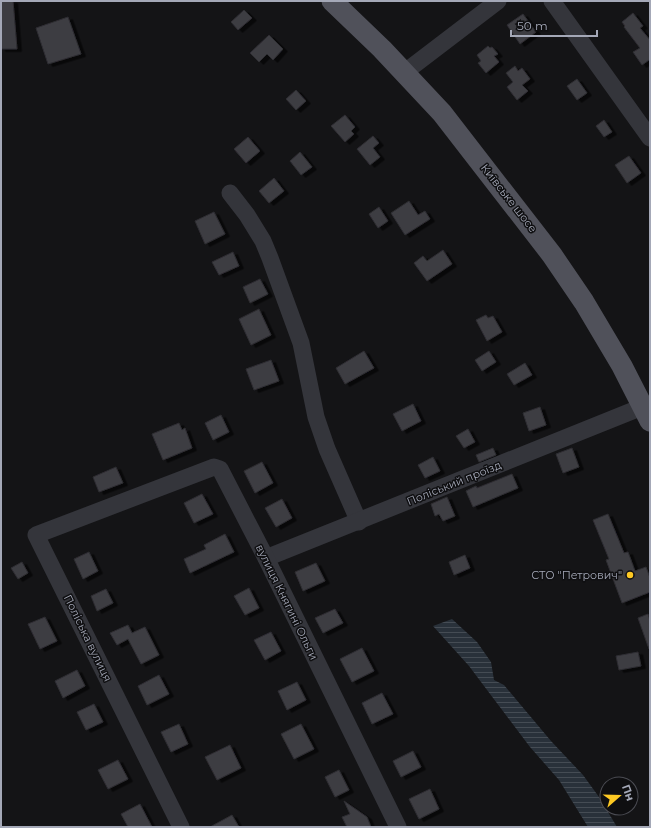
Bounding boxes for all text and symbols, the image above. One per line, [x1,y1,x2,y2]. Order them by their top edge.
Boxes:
scale bar [511,12,597,38]
text: 50 m [517,18,548,33]
street label: Київське шосе [478,161,540,235]
street label: Поліський проїзд [405,458,503,508]
street label: вулиця Княгині Ольги [253,542,321,662]
place label: СТО "Петрович" [531,568,622,582]
marker: СТО "Петрович" [625,570,635,580]
street label: Поліська вулиця [61,592,115,684]
north arrow [599,776,639,816]
text: Пн [619,782,638,803]

